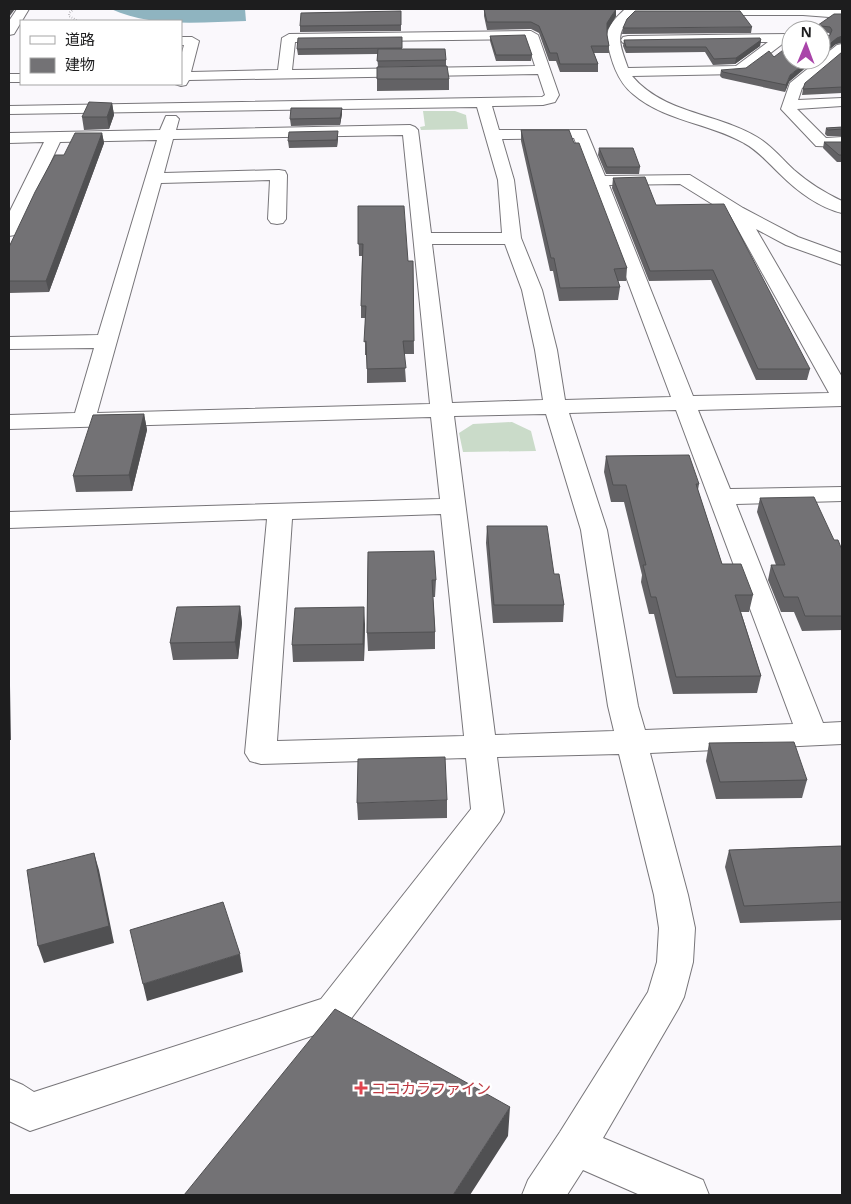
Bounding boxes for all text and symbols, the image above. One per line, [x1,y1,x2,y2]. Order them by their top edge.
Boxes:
legend [20,20,182,85]
north arrow [781,20,831,70]
text: N [800,22,812,41]
text: 道路 [65,29,95,49]
text: 建物 [65,54,95,74]
place label: ココカラファイン [371,1078,491,1098]
marker: ココカラファイン [355,1082,367,1094]

